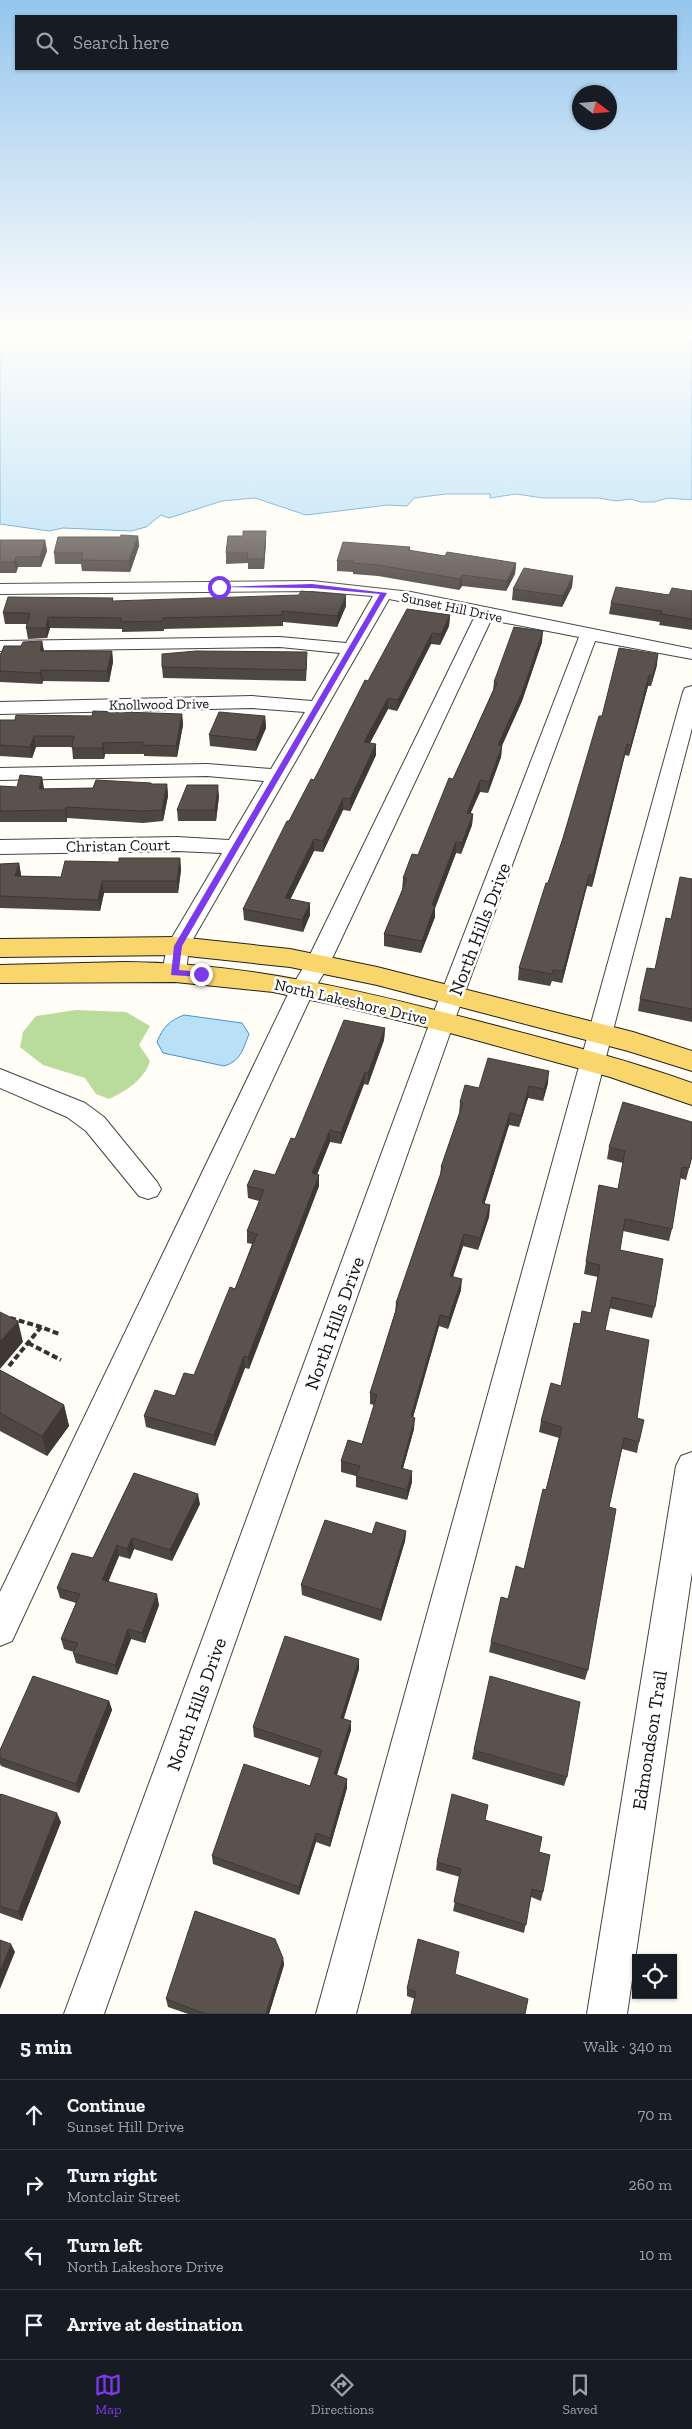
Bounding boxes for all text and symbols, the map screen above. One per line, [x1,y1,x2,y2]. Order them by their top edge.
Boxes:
search box [15,15,677,70]
icon: search [33,29,61,57]
text: Search here [73,31,169,54]
north arrow [572,85,617,130]
route start [208,576,231,599]
street label: Sunset Hill Drive [400,589,504,627]
street label: Knollwood Drive [109,695,210,714]
street label: Christan Court [66,835,170,856]
street label: North Hills Drive [444,860,515,999]
route end [190,963,213,986]
street label: North Lakeshore Drive [273,975,429,1028]
street label: North Hills Drive [300,1253,369,1393]
street label: North Hills Drive [162,1634,231,1774]
street label: Edmondson Trail [627,1669,672,1812]
map controls [632,1954,677,1999]
button: locate [632,1954,677,1999]
text: 5 min [20,2034,72,2059]
text: Walk · 340 m [584,2037,672,2056]
text: Continue [67,2094,145,2117]
icon: ahead [20,2101,48,2129]
text: 70 m [638,2105,672,2124]
text: Sunset Hill Drive [67,2117,184,2136]
text: Turn right [67,2164,157,2187]
icon: right [20,2171,48,2199]
text: 260 m [629,2175,672,2194]
text: Montclair Street [67,2187,180,2206]
text: Turn left [67,2234,142,2257]
icon: left [20,2241,48,2269]
text: 10 m [639,2245,672,2264]
text: North Lakeshore Drive [67,2257,223,2276]
icon: arrive [20,2311,48,2339]
text: Arrive at destination [67,2313,243,2336]
tab: Map [94,2371,122,2418]
tab: Directions [311,2371,374,2418]
tab: Saved [563,2371,598,2418]

